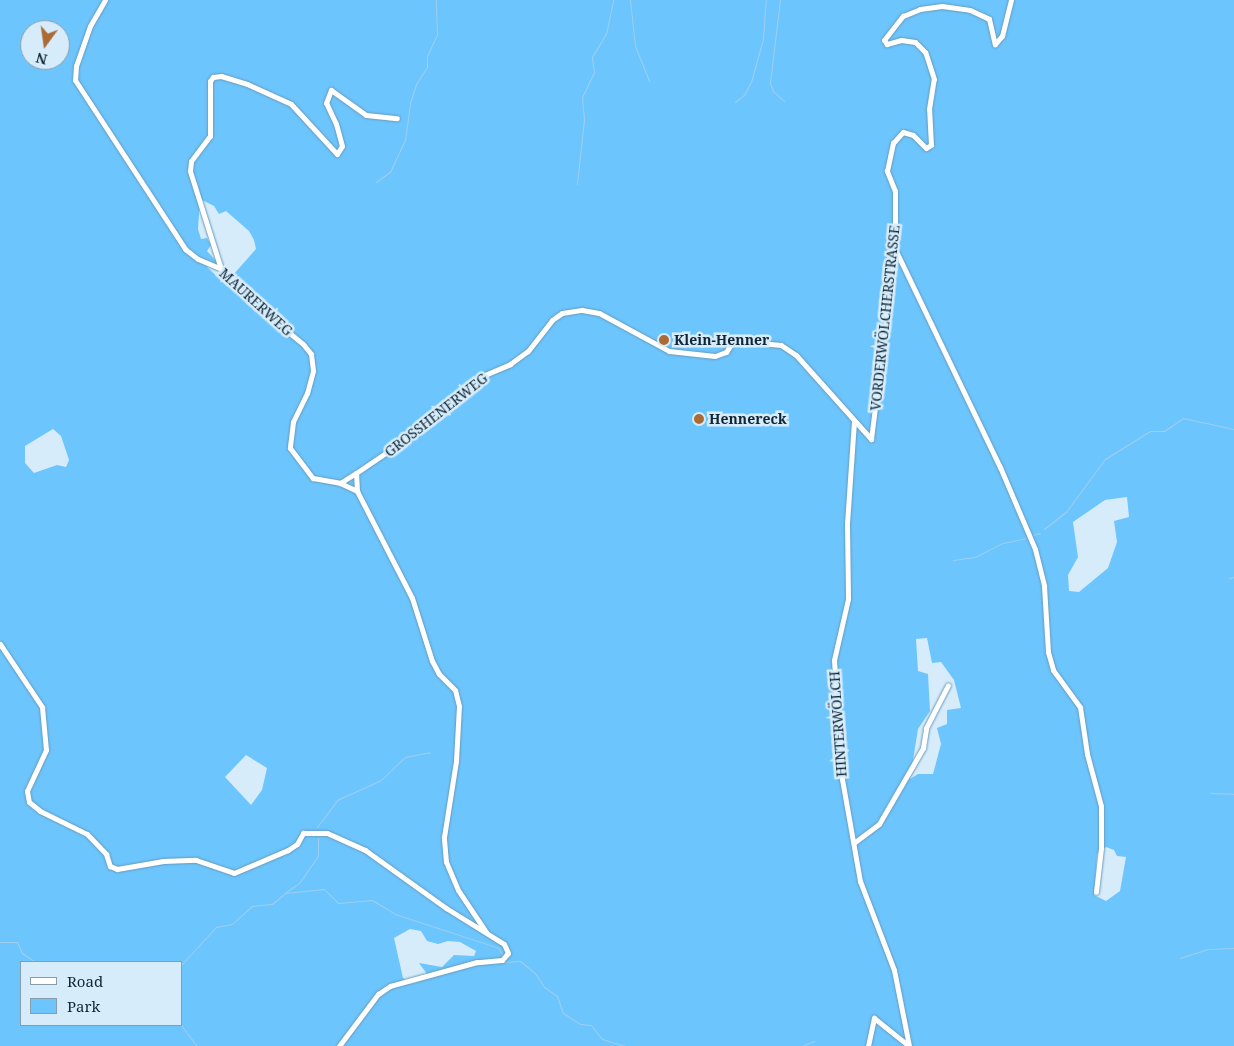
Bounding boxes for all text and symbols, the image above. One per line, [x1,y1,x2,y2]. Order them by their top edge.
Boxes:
north arrow [20,20,70,70]
text: N [34,49,49,70]
street label: VORDERWÖLCHERSTRASSE [867,224,903,412]
street label: MAURERWEG [216,265,296,339]
place label: Klein-Henner [674,332,769,348]
marker: Klein-Henner [658,334,670,346]
street label: GROSSHENERWEG [381,370,491,460]
place label: Hennereck [709,411,787,427]
marker: Hennereck [693,413,705,425]
street label: HINTERWÖLCH [826,670,850,778]
legend [20,961,182,1026]
text: Road [67,971,103,991]
text: Park [67,996,100,1016]

